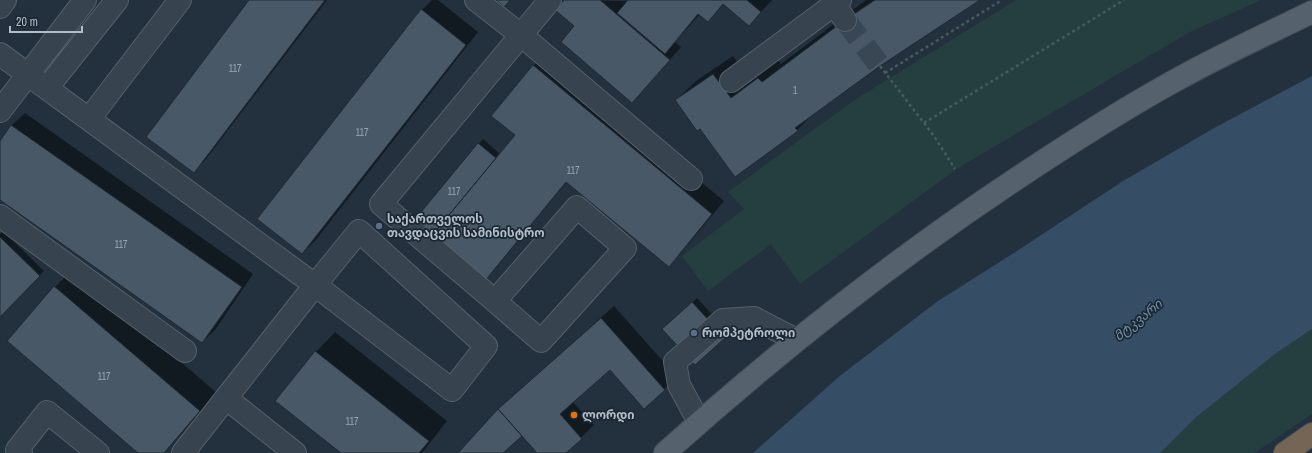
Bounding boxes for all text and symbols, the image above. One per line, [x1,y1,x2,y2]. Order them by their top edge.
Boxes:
scale bar [10,8,82,34]
text: 20 m [16,14,38,30]
house number: 117 [228,62,242,75]
house number: 1 [793,84,798,97]
house number: 117 [355,126,369,139]
house number: 117 [566,164,580,177]
house number: 117 [447,185,461,198]
place label: საქართველოს თავდაცვის სამინისტრო [387,211,545,241]
marker: საქართველოს თავდაცვის სამინისტრო [374,221,384,231]
house number: 117 [114,238,128,251]
water label: მტკვარი [1110,295,1166,345]
place label: რომპეტროლი [702,325,795,341]
marker: რომპეტროლი [689,328,699,338]
house number: 117 [97,370,111,383]
place label: ლორდი [582,407,635,423]
marker: ლორდი [569,410,579,420]
house number: 117 [345,415,359,428]

